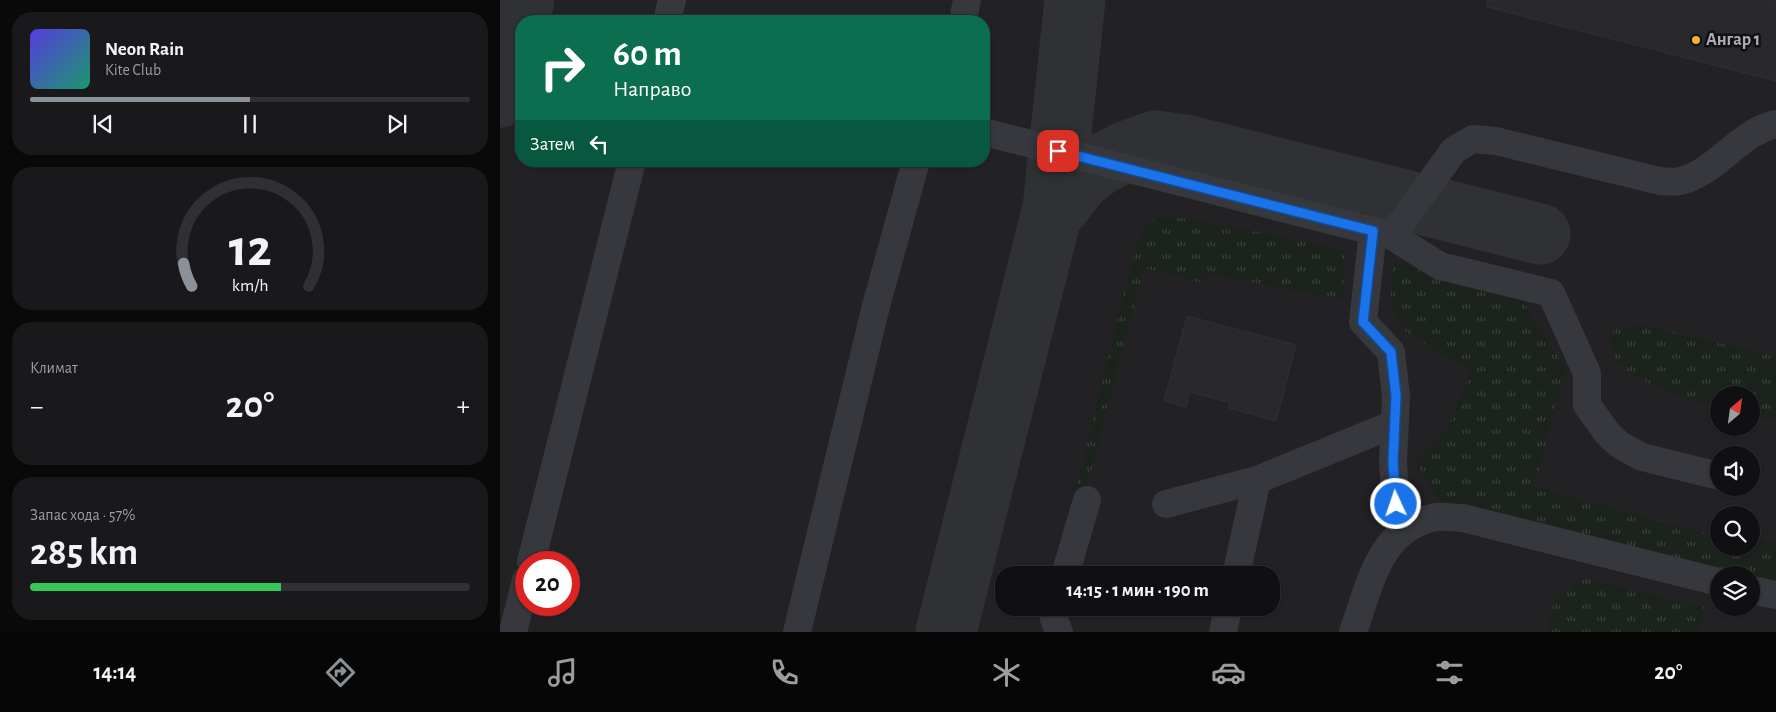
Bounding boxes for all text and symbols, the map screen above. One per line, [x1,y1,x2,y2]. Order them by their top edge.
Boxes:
place label: Ангар 1 [1706,31,1760,49]
marker: Ангар 1 [1690,34,1702,46]
icon: right [530,35,595,100]
text: 60 m [613,37,682,72]
text: Neon Rain [105,40,184,59]
text: Kite Club [105,62,161,78]
text: Направо [613,78,691,100]
icon: previous [89,110,117,138]
icon: pause [236,110,264,138]
icon: next [383,110,411,138]
icon: left [585,130,613,158]
pin [1037,130,1079,172]
text: Затем [530,135,575,154]
icon: arrive [1044,137,1072,165]
text: 12 [228,223,272,275]
text: km/h [232,277,268,295]
text: Климат [30,360,78,376]
north arrow [1710,386,1760,436]
map controls [1710,386,1760,616]
text: 20° [226,387,274,425]
text: − [30,393,43,421]
text: + [457,393,470,421]
button: sound [1710,446,1760,496]
position arrow [1369,477,1421,529]
button: search [1710,506,1760,556]
text: Запас хода · 57% [30,507,135,523]
text: 285 km [30,534,138,572]
speed limit sign: 20 [515,551,580,616]
button: layers [1710,566,1760,616]
text: 14:15 · 1 мин · 190 m [1066,581,1209,600]
icon: directions [323,655,358,690]
icon: music [545,655,580,690]
icon: phone [767,655,802,690]
icon: climate [989,655,1024,690]
icon: car [1211,655,1246,690]
icon: filters [1432,655,1467,690]
text: 14:14 [93,661,136,683]
text: 20° [1654,661,1683,683]

